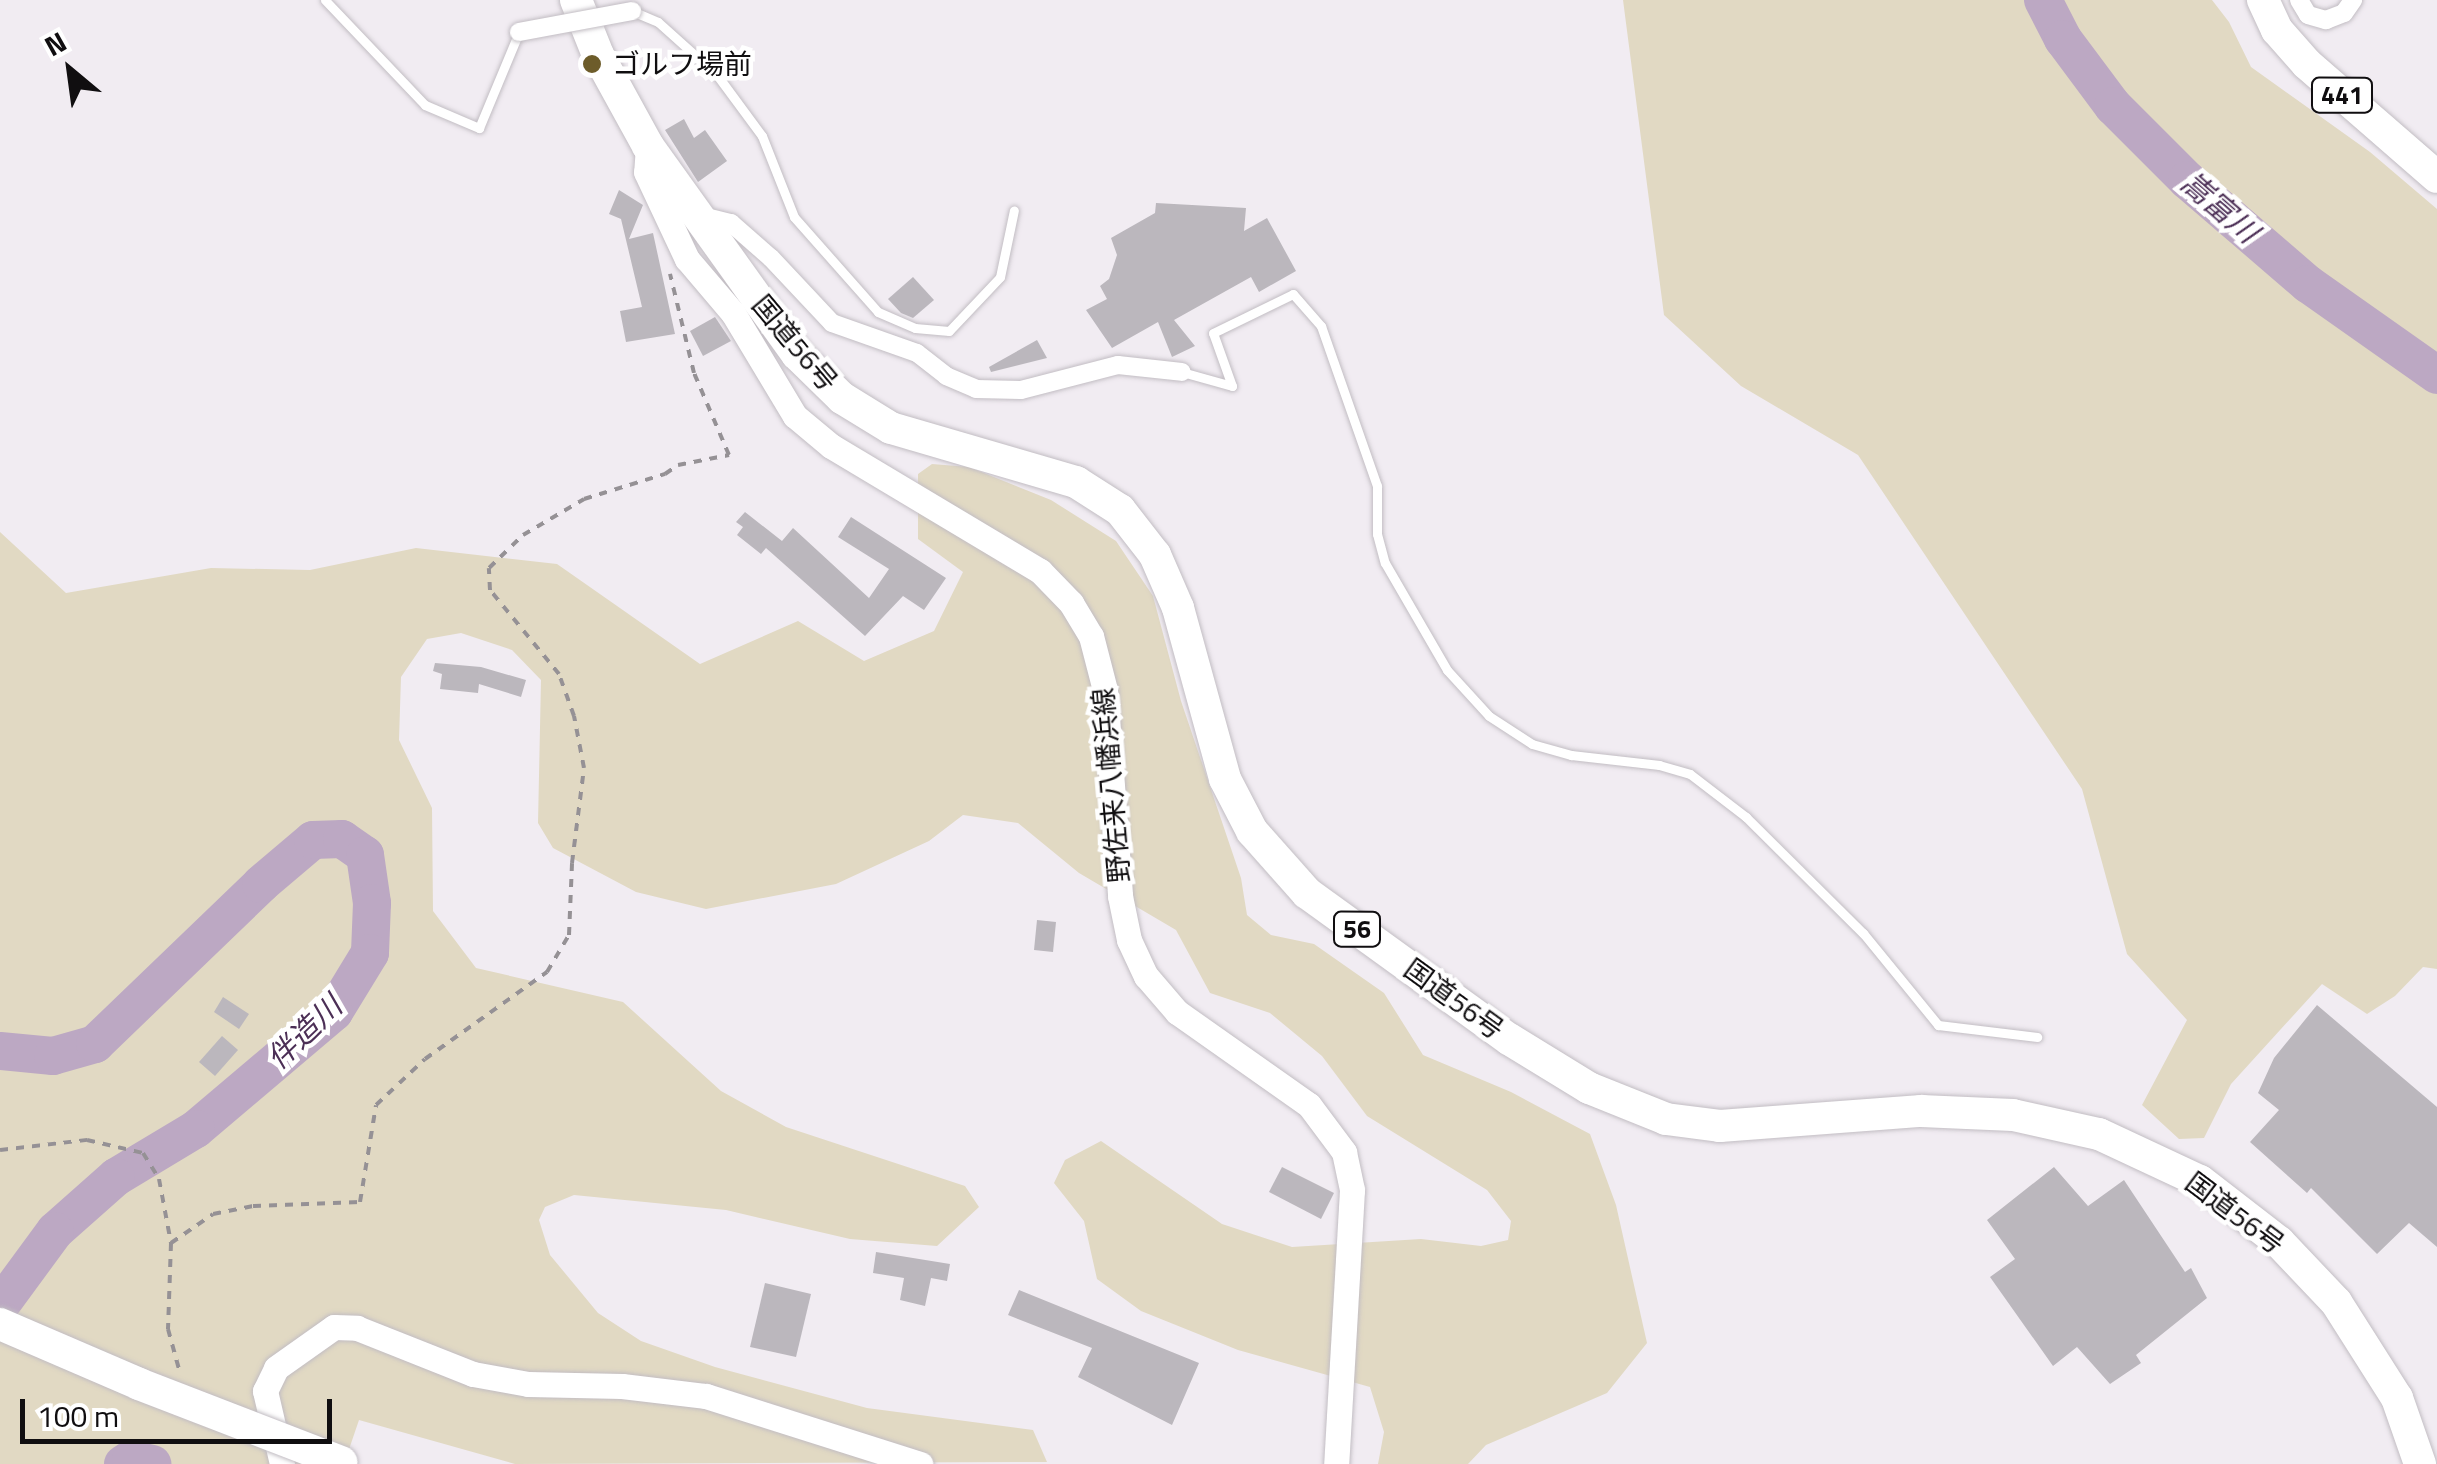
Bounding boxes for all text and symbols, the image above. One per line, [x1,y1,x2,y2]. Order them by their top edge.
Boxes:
north arrow [20,20,120,120]
text: N [36,20,74,67]
place label: ゴルフ場前 [612,47,752,81]
marker: ゴルフ場前 [581,53,603,75]
road number: 441 [2310,75,2374,115]
water label: 嵩富川 [2174,164,2266,250]
street label: 国道56号 [745,288,845,398]
street label: 野佐来八幡浜線 [1086,686,1136,884]
road number: 56 [1332,909,1382,949]
street label: 国道56号 [1397,952,1511,1046]
water label: 伴造川 [259,988,349,1076]
street label: 国道56号 [2179,1165,2291,1261]
scale bar [25,1379,338,1441]
text: 100 m [37,1393,119,1439]

